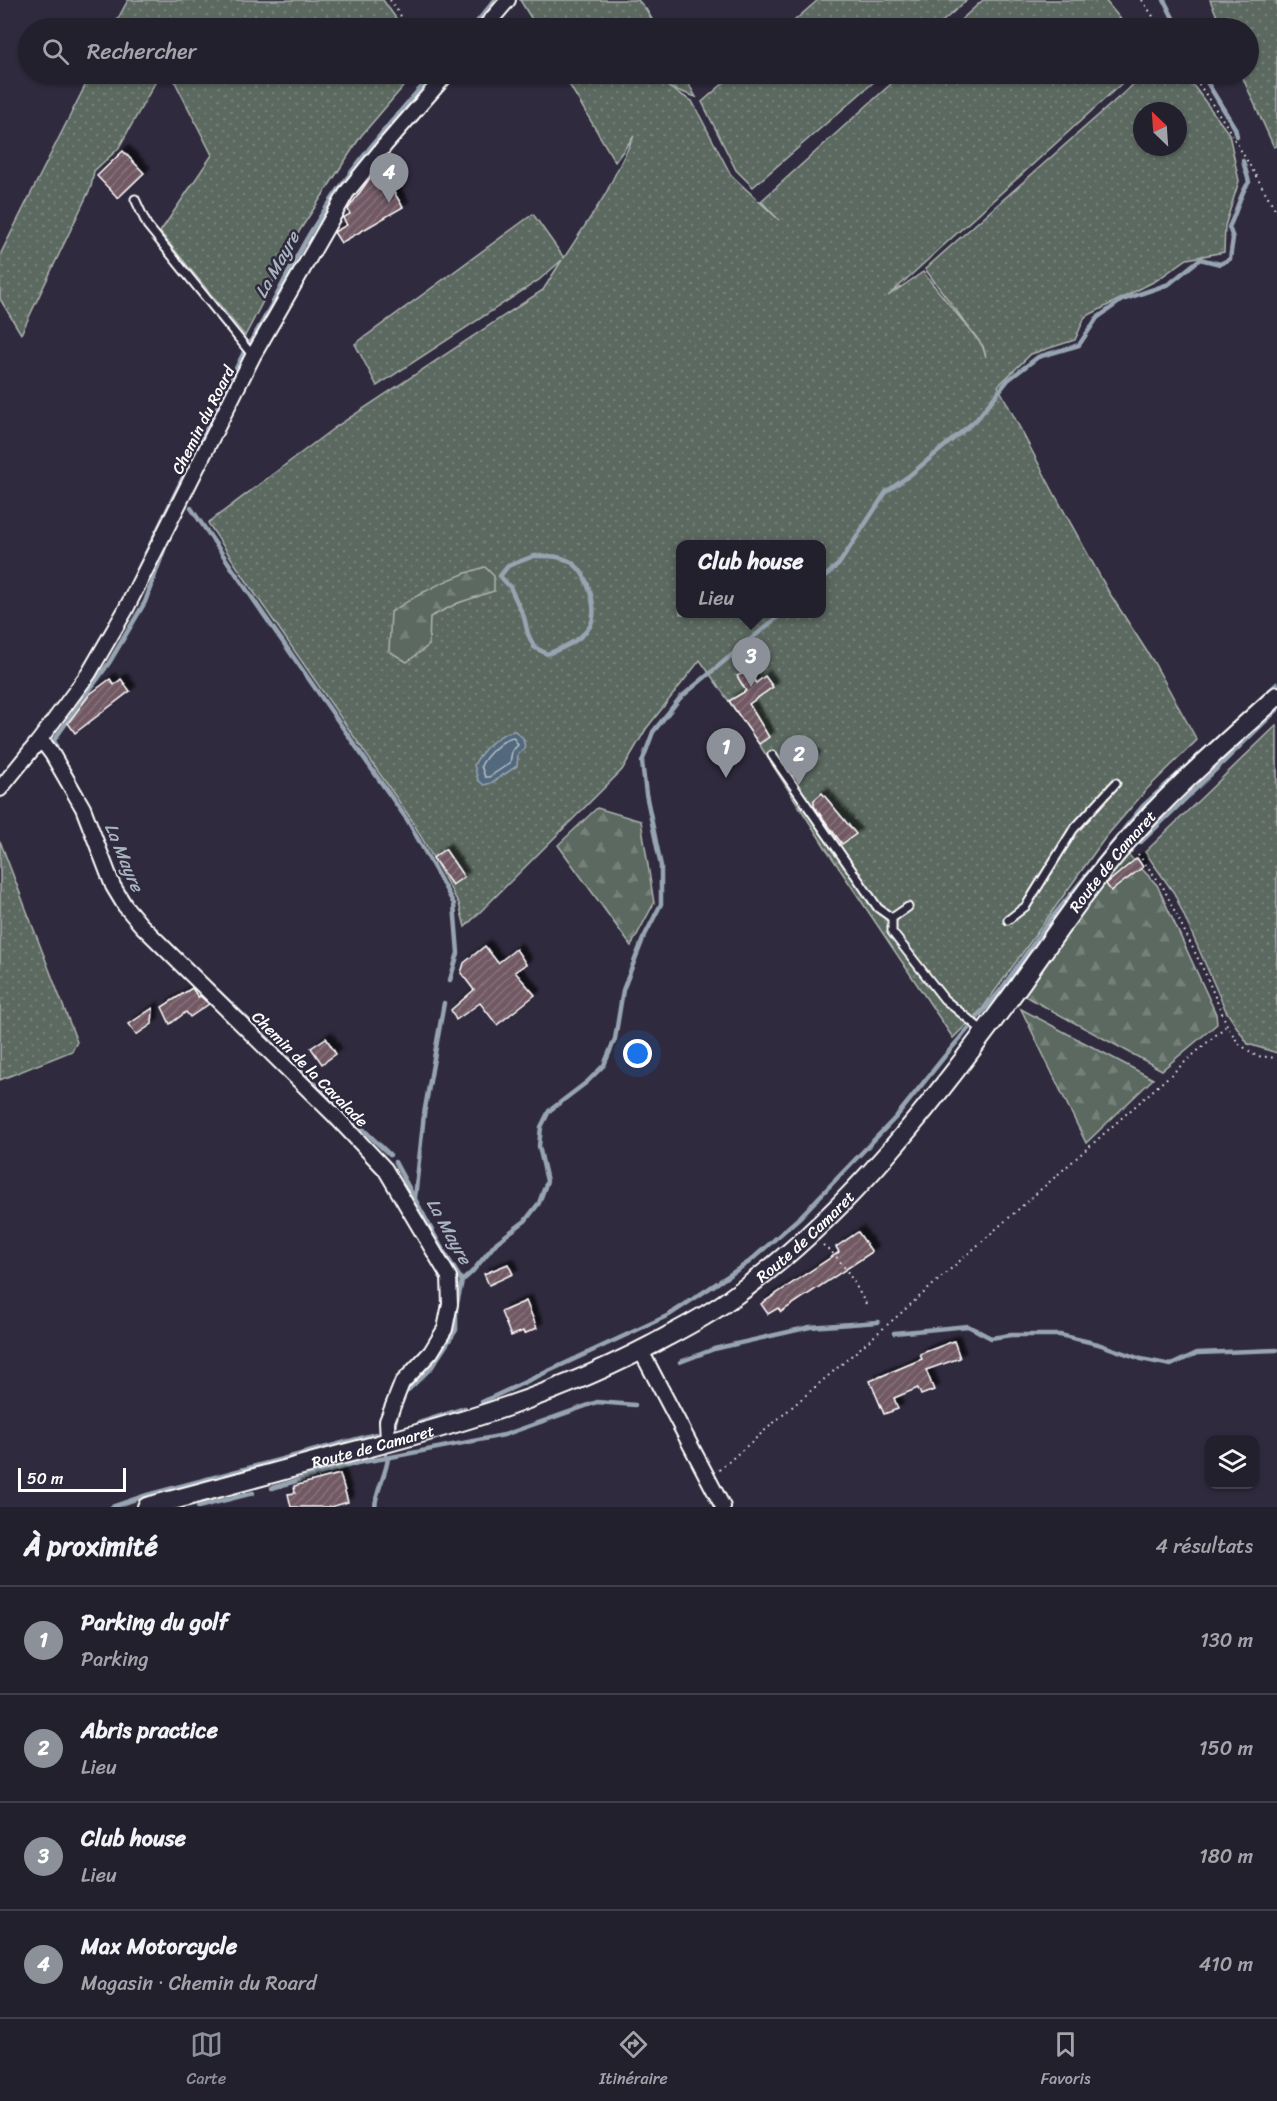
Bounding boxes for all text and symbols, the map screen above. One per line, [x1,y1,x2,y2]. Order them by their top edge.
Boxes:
search box [18,18,1259,84]
text: Rechercher [87,32,197,71]
icon: search [39,35,72,68]
north arrow [1133,102,1187,156]
pin: 4 [370,154,408,203]
water label: La Mayre [246,224,310,304]
street label: Chemin du Roard [163,359,243,479]
popup [676,540,826,618]
text: Club house [698,542,804,581]
text: Lieu [698,581,734,616]
pin: 3 [732,638,771,687]
pin: 1 [706,728,746,778]
pin: 2 [780,736,818,785]
street label: Route de Camaret [1061,803,1163,919]
water label: La Mayre [95,818,154,898]
street label: Chemin de la Cavalade [245,1004,375,1134]
your location [623,1039,652,1068]
street label: Route de Camaret [749,1183,862,1290]
water label: La Mayre [418,1192,482,1272]
street label: Route de Camaret [308,1416,438,1476]
map controls [1205,1435,1259,1489]
button: layers [1205,1435,1259,1489]
text: 50 m [27,1464,63,1493]
scale bar [18,1465,126,1492]
text: À proximité [24,1523,158,1569]
text: 4 résultats [1155,1529,1253,1564]
text: Parking du golf [81,1603,228,1642]
text: 1 [39,1623,48,1658]
text: 130 m [1200,1623,1253,1658]
text: Parking [81,1642,148,1677]
text: Abris practice [81,1711,218,1750]
text: 2 [38,1731,49,1766]
text: 150 m [1199,1731,1253,1766]
text: Lieu [81,1750,117,1785]
text: Club house [81,1819,186,1858]
text: 3 [38,1839,49,1874]
text: 180 m [1199,1839,1253,1874]
text: Lieu [81,1858,117,1893]
text: Max Motorcycle [81,1927,237,1966]
text: 4 [37,1947,50,1982]
text: 410 m [1199,1947,1253,1982]
text: Magasin · Chemin du Roard [81,1966,317,2001]
tab: Carte [186,2028,226,2093]
tab: Itinéraire [599,2028,668,2093]
tab: Favoris [1041,2028,1091,2093]

